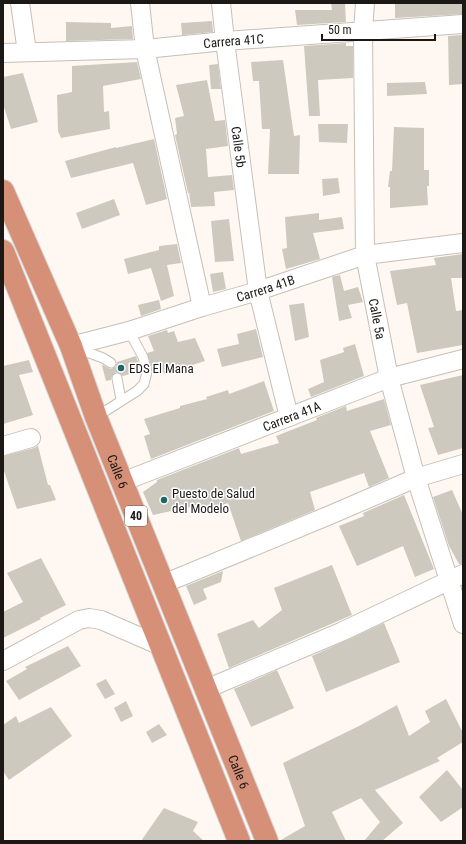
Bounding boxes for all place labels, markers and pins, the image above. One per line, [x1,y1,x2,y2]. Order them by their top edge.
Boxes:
place label: EDS El Mana [129,361,194,376]
marker: EDS El Mana [116,363,126,373]
place label: Puesto de Salud del Modelo [172,486,255,516]
marker: Puesto de Salud del Modelo [159,495,169,505]

